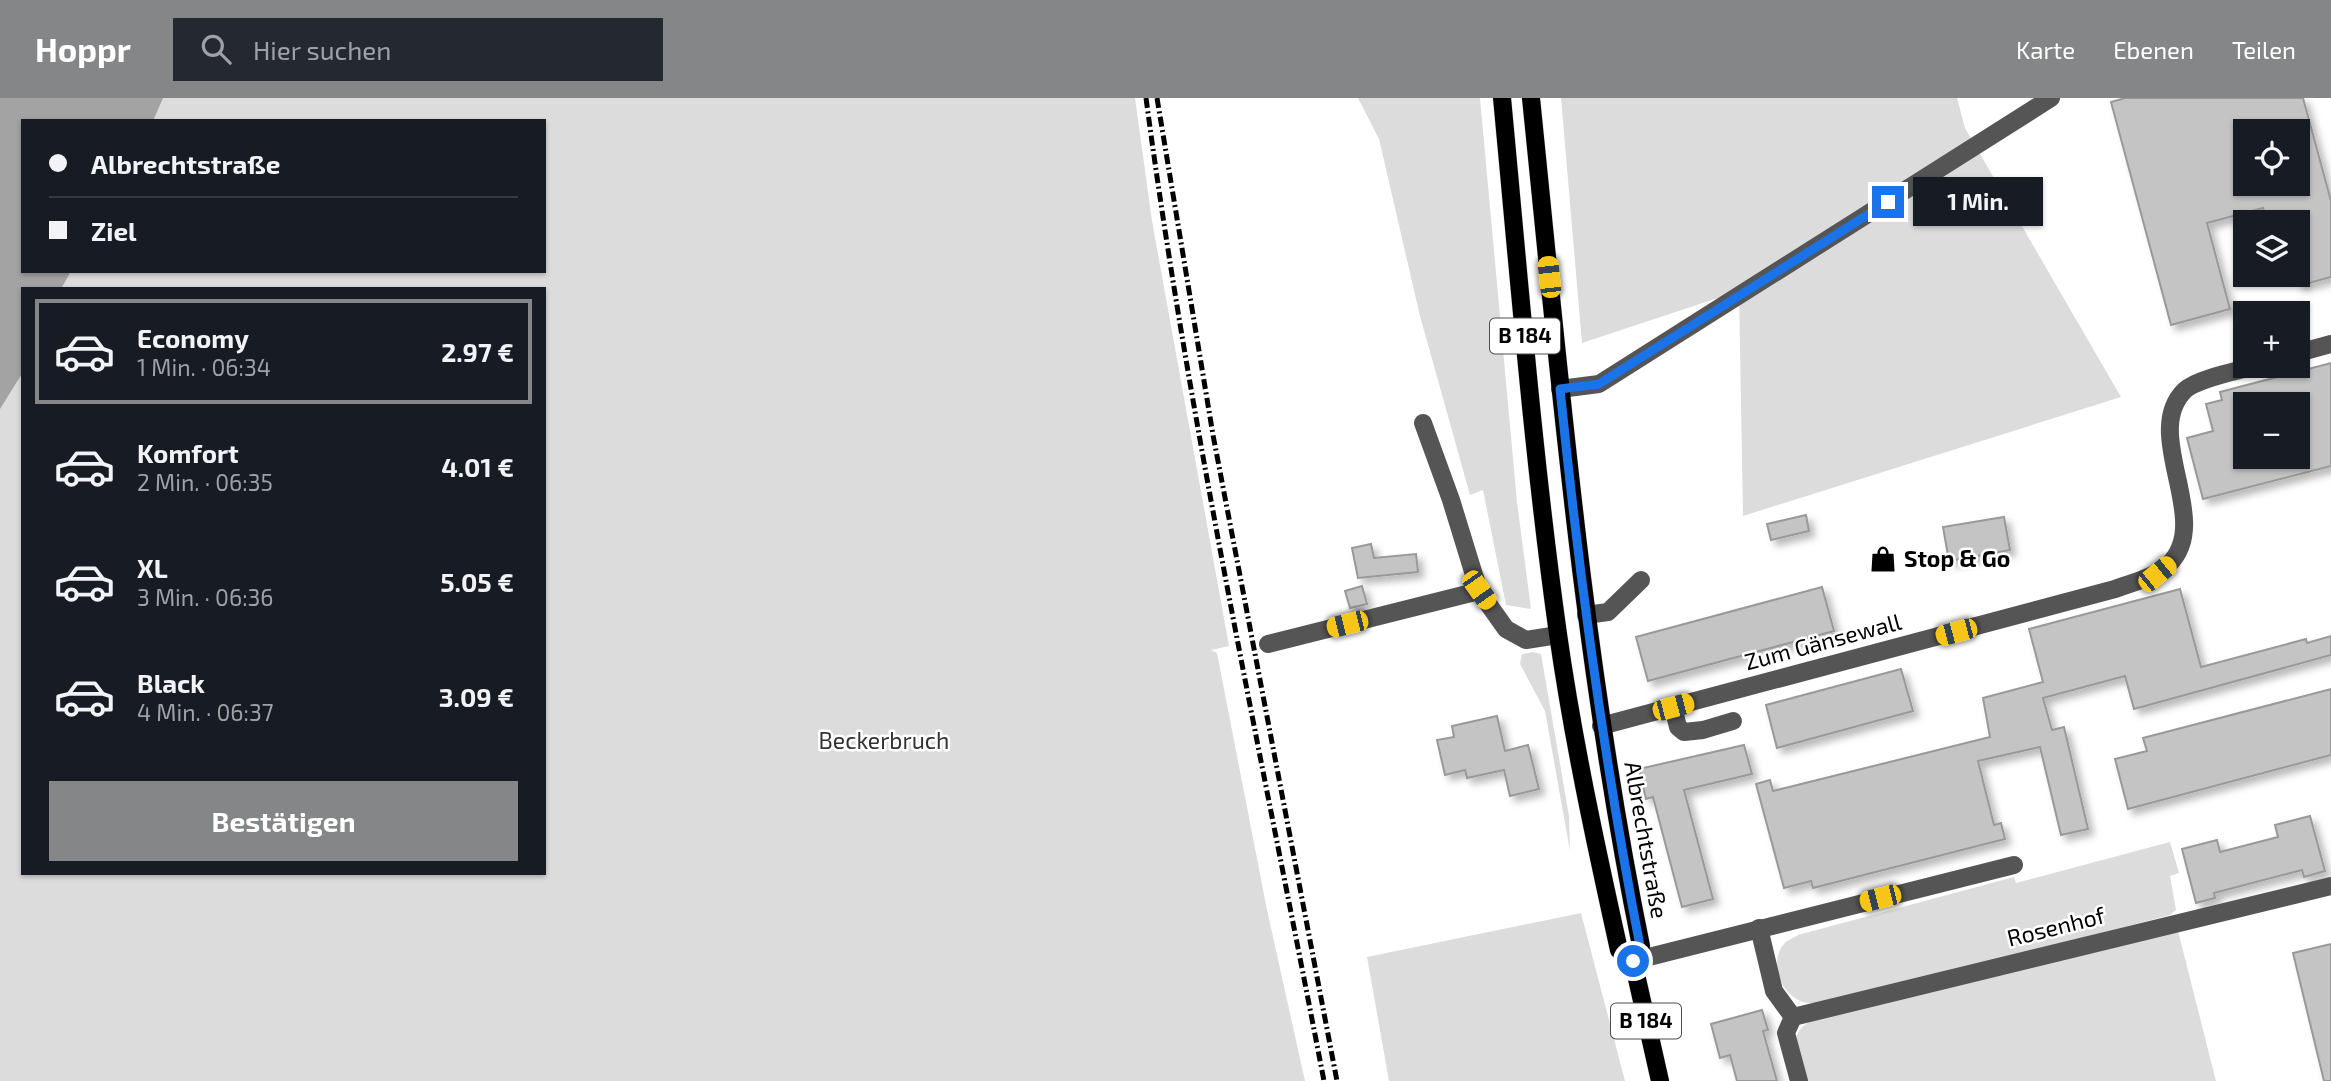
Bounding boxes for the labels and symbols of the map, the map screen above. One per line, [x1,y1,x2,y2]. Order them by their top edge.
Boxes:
callout: 1 Min. [1912,178,2042,226]
route end [1872,186,1904,218]
car [1537,255,1562,299]
road number: B 184 [1490,318,1560,354]
shop icon: Stop & Go [1868,544,1898,574]
place label: Stop & Go [1904,544,2010,572]
car [2135,553,2180,595]
car [1459,567,1500,613]
street label: Zum Gänsewall [1741,607,1904,675]
car [1325,609,1370,639]
car [1933,616,1980,648]
car [1650,691,1697,723]
park label: Beckerbruch [819,726,949,754]
street label: Albrechtstraße [1619,759,1675,921]
car [1858,883,1903,913]
street label: Rosenhof [2004,900,2109,952]
route start [1617,945,1649,977]
road number: B 184 [1611,1004,1681,1038]

